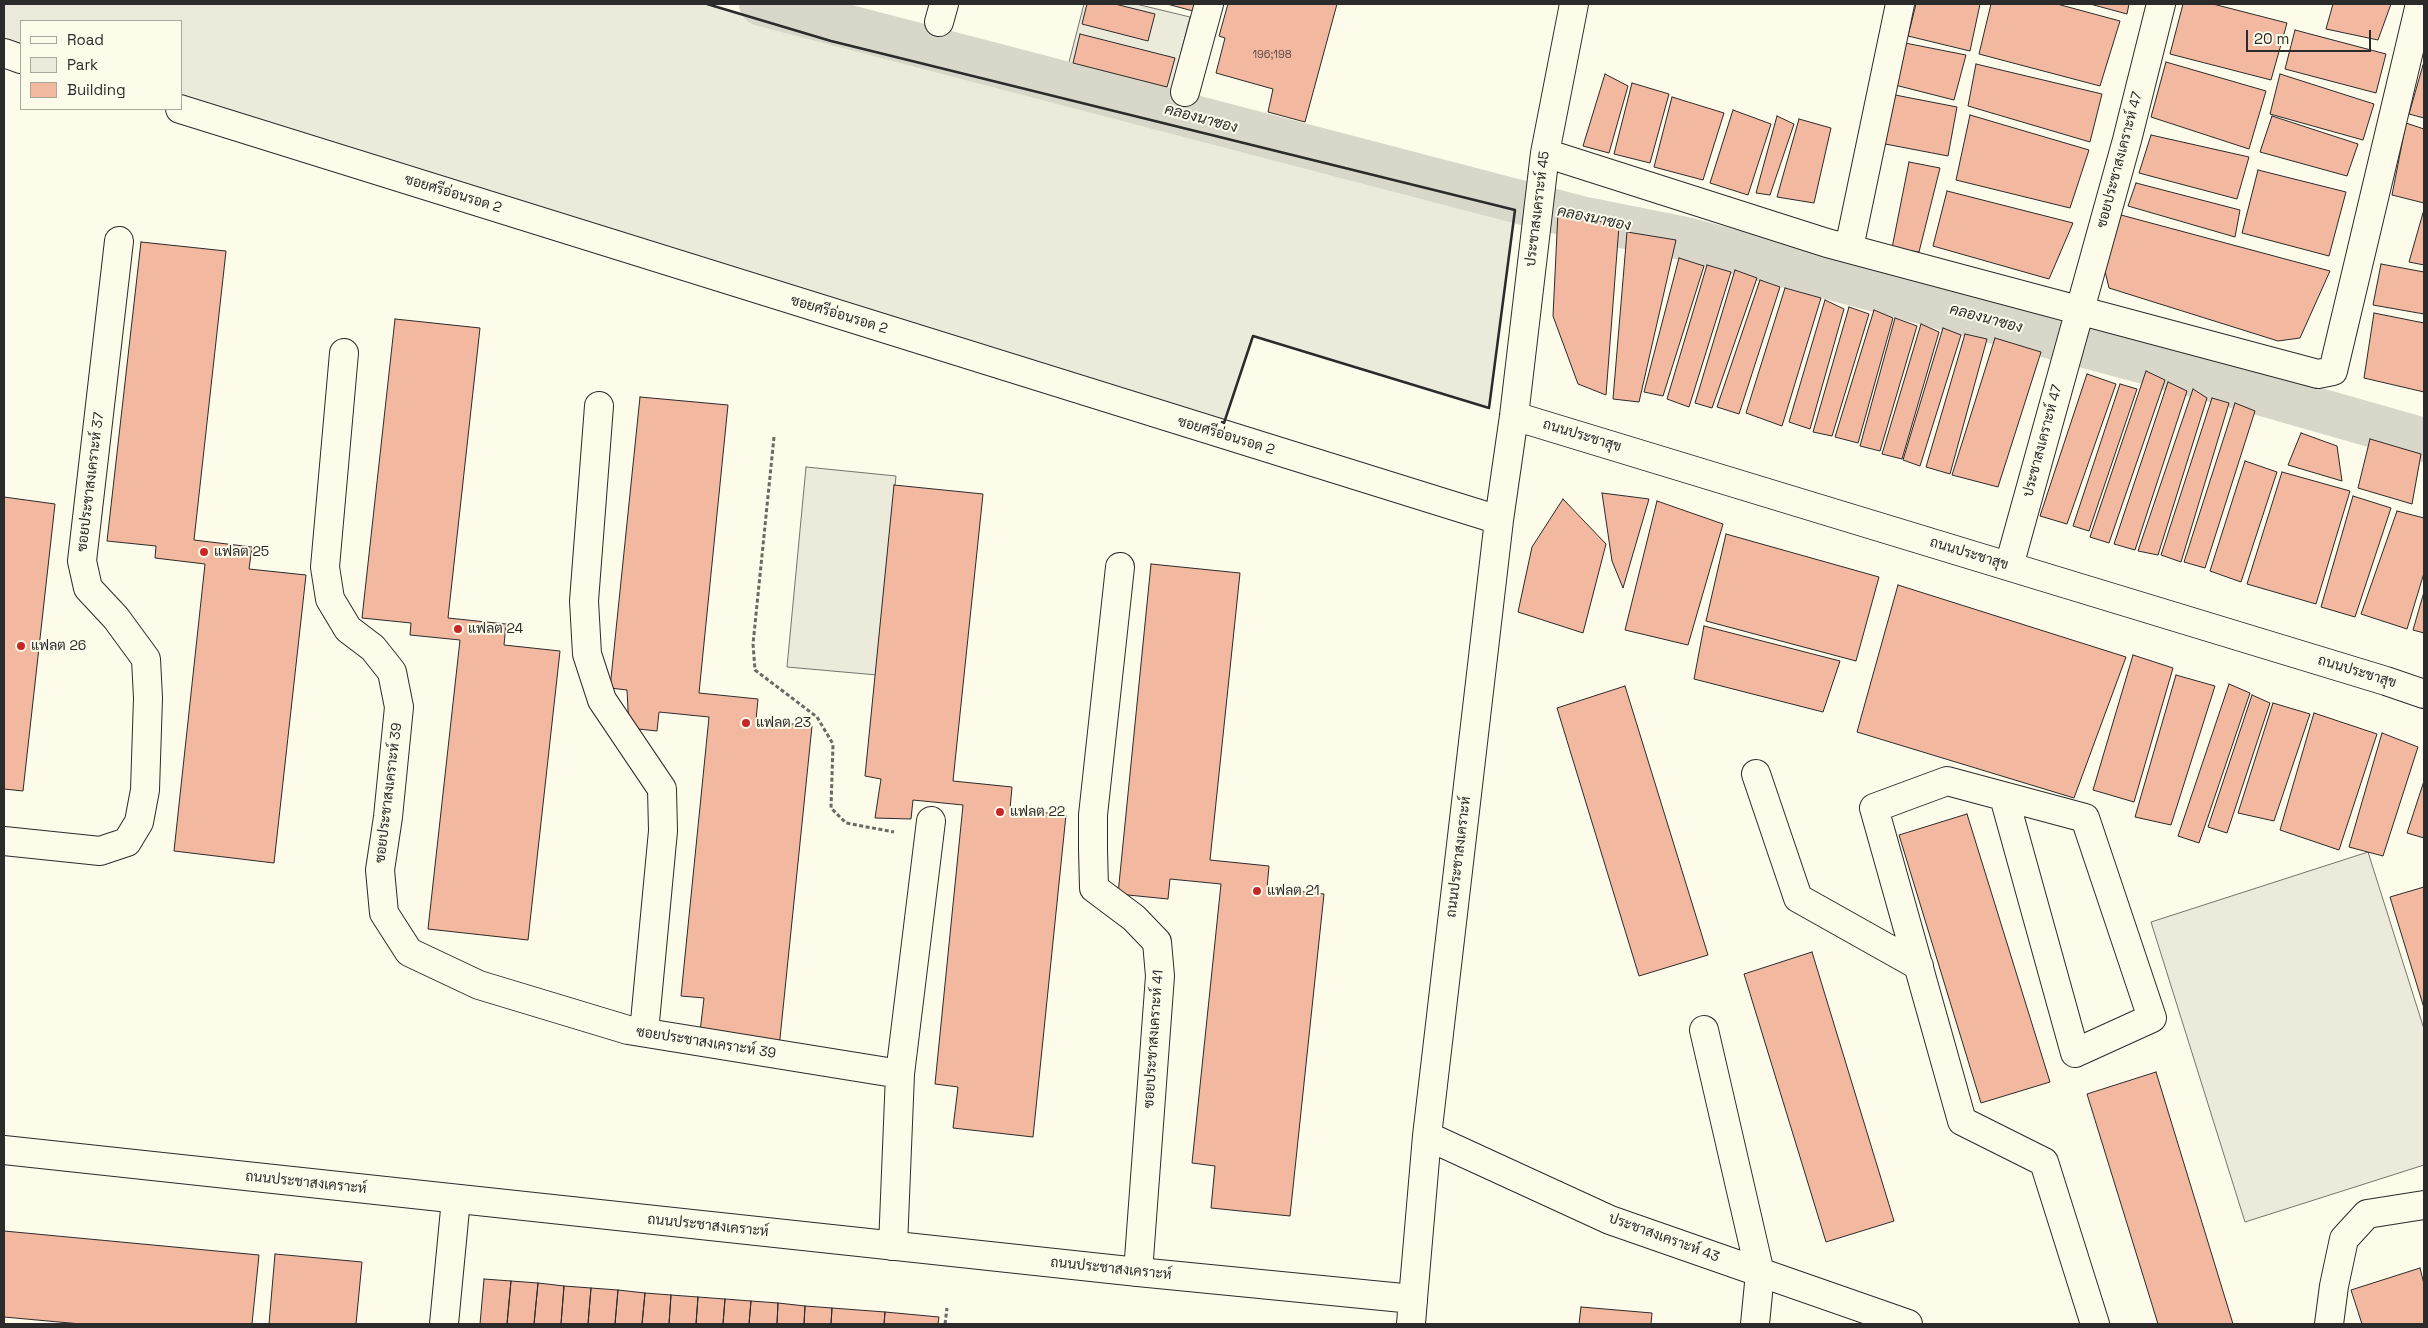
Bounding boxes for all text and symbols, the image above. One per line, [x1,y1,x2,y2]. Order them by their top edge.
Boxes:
legend [20,20,182,110]
scale bar [2248,20,2373,52]
text: 20 m [2254,29,2289,48]
text: Road [67,30,104,49]
house number: 196;198 [1252,48,1292,62]
text: Park [67,55,98,74]
text: Building [67,80,126,99]
street label: ซอยประชาสงเคราะห์ 47 [2094,90,2146,230]
water label: คลองนาซอง [1162,101,1240,137]
street label: ประชาสงเคราะห์ 45 [1523,150,1553,268]
street label: ซอยศรีอ่อนรอด 2 [402,171,504,217]
water label: คลองนาซอง [1555,202,1633,236]
street label: ซอยศรีอ่อนรอด 2 [788,292,890,338]
water label: คลองนาซอง [1947,301,2025,337]
street label: ประชาสงเคราะห์ 47 [2020,383,2066,499]
street label: ซอยประชาสงเคราะห์ 37 [74,411,108,553]
street label: ซอยศรีอ่อนรอด 2 [1175,413,1277,459]
street label: ถนนประชาสุข [1541,416,1623,456]
street label: ถนนประชาสุข [1928,534,2010,574]
place label: แฟลต 25 [214,544,269,560]
marker: แฟลต 25 [198,546,210,558]
place label: แฟลต 24 [468,621,523,637]
marker: แฟลต 24 [452,623,464,635]
place label: แฟลต 26 [31,638,86,654]
marker: แฟลต 26 [15,640,27,652]
street label: ถนนประชาสุข [2316,652,2398,692]
place label: แฟลต 23 [756,715,811,731]
marker: แฟลต 23 [740,717,752,729]
street label: ซอยประชาสงเคราะห์ 39 [372,722,406,864]
street label: ถนนประชาสงเคราะห์ [1443,795,1475,919]
place label: แฟลต 22 [1010,804,1065,820]
marker: แฟลต 22 [994,806,1006,818]
place label: แฟลต 21 [1267,883,1320,899]
marker: แฟลต 21 [1251,885,1263,897]
street label: ซอยประชาสงเคราะห์ 41 [1141,969,1167,1109]
street label: ซอยประชาสงเคราะห์ 39 [635,1024,777,1062]
street label: ถนนประชาสงเคราะห์ [245,1168,367,1198]
street label: ประชาสงเคราะห์ 43 [1606,1210,1722,1266]
street label: ถนนประชาสงเคราะห์ [647,1211,769,1241]
street label: ถนนประชาสงเคราะห์ [1050,1254,1172,1284]

